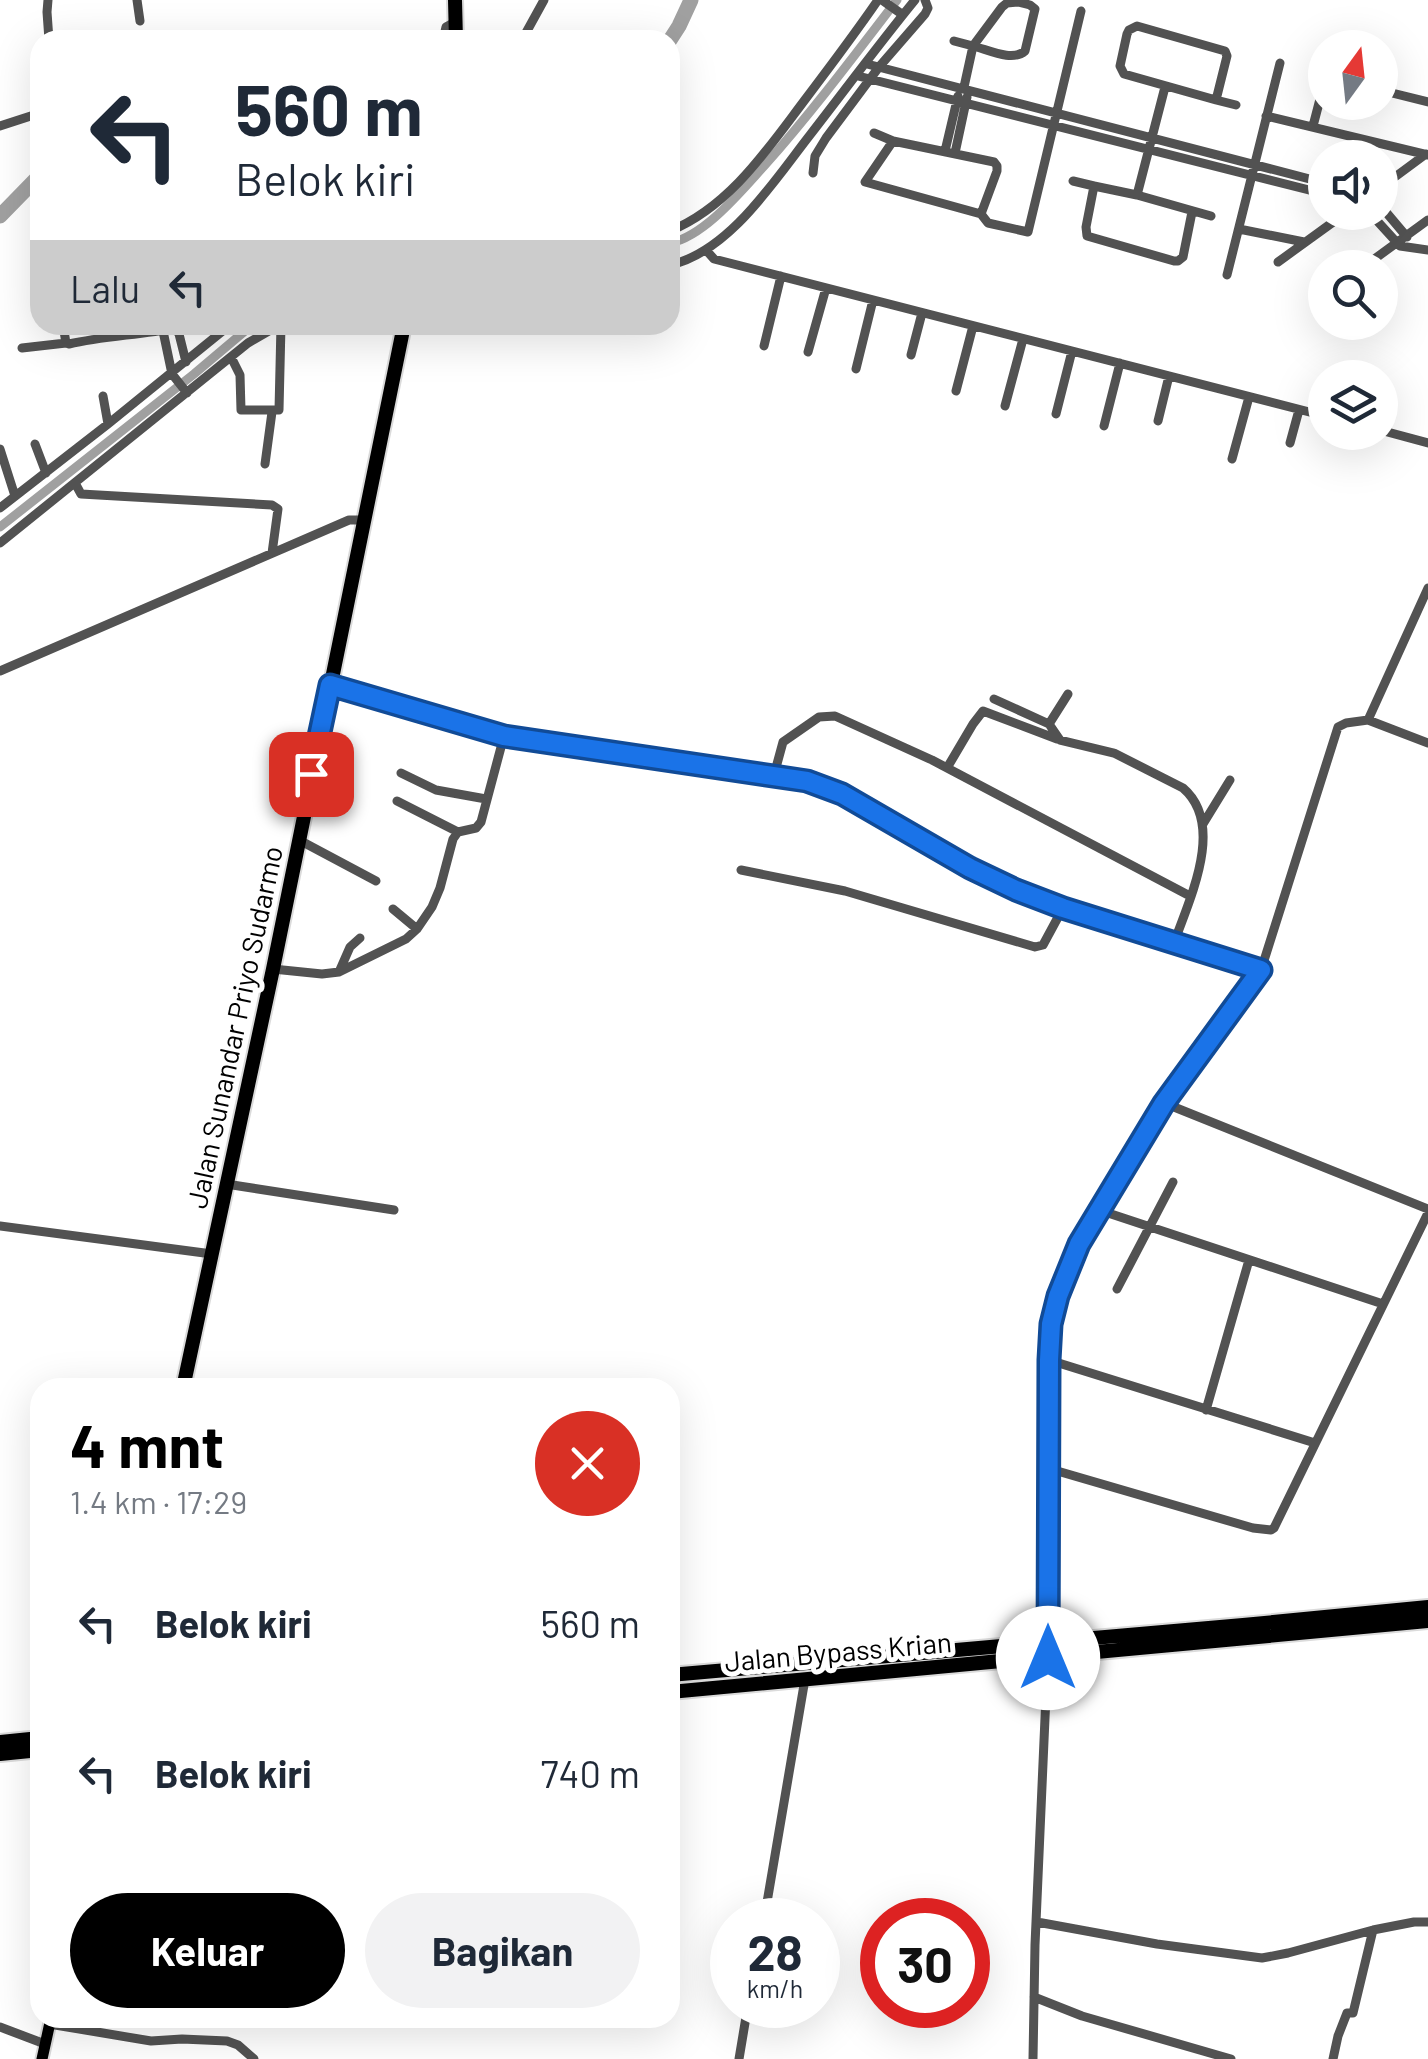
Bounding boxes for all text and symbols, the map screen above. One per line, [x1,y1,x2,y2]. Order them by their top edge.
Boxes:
north arrow [1308,30,1398,120]
map controls [1308,30,1398,450]
text: 560 m [235,66,423,150]
icon: left [70,70,200,200]
button: sound [1308,140,1398,230]
text: Belok kiri [235,151,416,205]
button: search [1308,250,1398,340]
icon: left [160,260,215,315]
text: Lalu [70,265,140,311]
button: layers [1308,360,1398,450]
pin [269,732,354,817]
icon: arrive [284,747,339,802]
street label: Jalan Sunandar Priyo Sudarmo [179,843,289,1211]
text: 4 mnt [70,1408,224,1480]
button: close [535,1411,640,1516]
text: 1.4 km · 17:29 [70,1482,247,1520]
icon: left [70,1596,125,1651]
text: Belok kiri [155,1600,312,1646]
text: 560 m [540,1600,640,1646]
position arrow [996,1606,1100,1710]
street label: Jalan Bypass Krian [723,1624,953,1678]
icon: left [70,1746,125,1801]
text: Belok kiri [155,1750,312,1796]
text: 740 m [541,1750,640,1796]
button: Keluar [70,1893,345,2008]
button: Bagikan [365,1893,640,2008]
speed limit sign: 30 [860,1898,990,2028]
text: 28 [747,1921,803,1981]
text: km/h [747,1973,803,2003]

